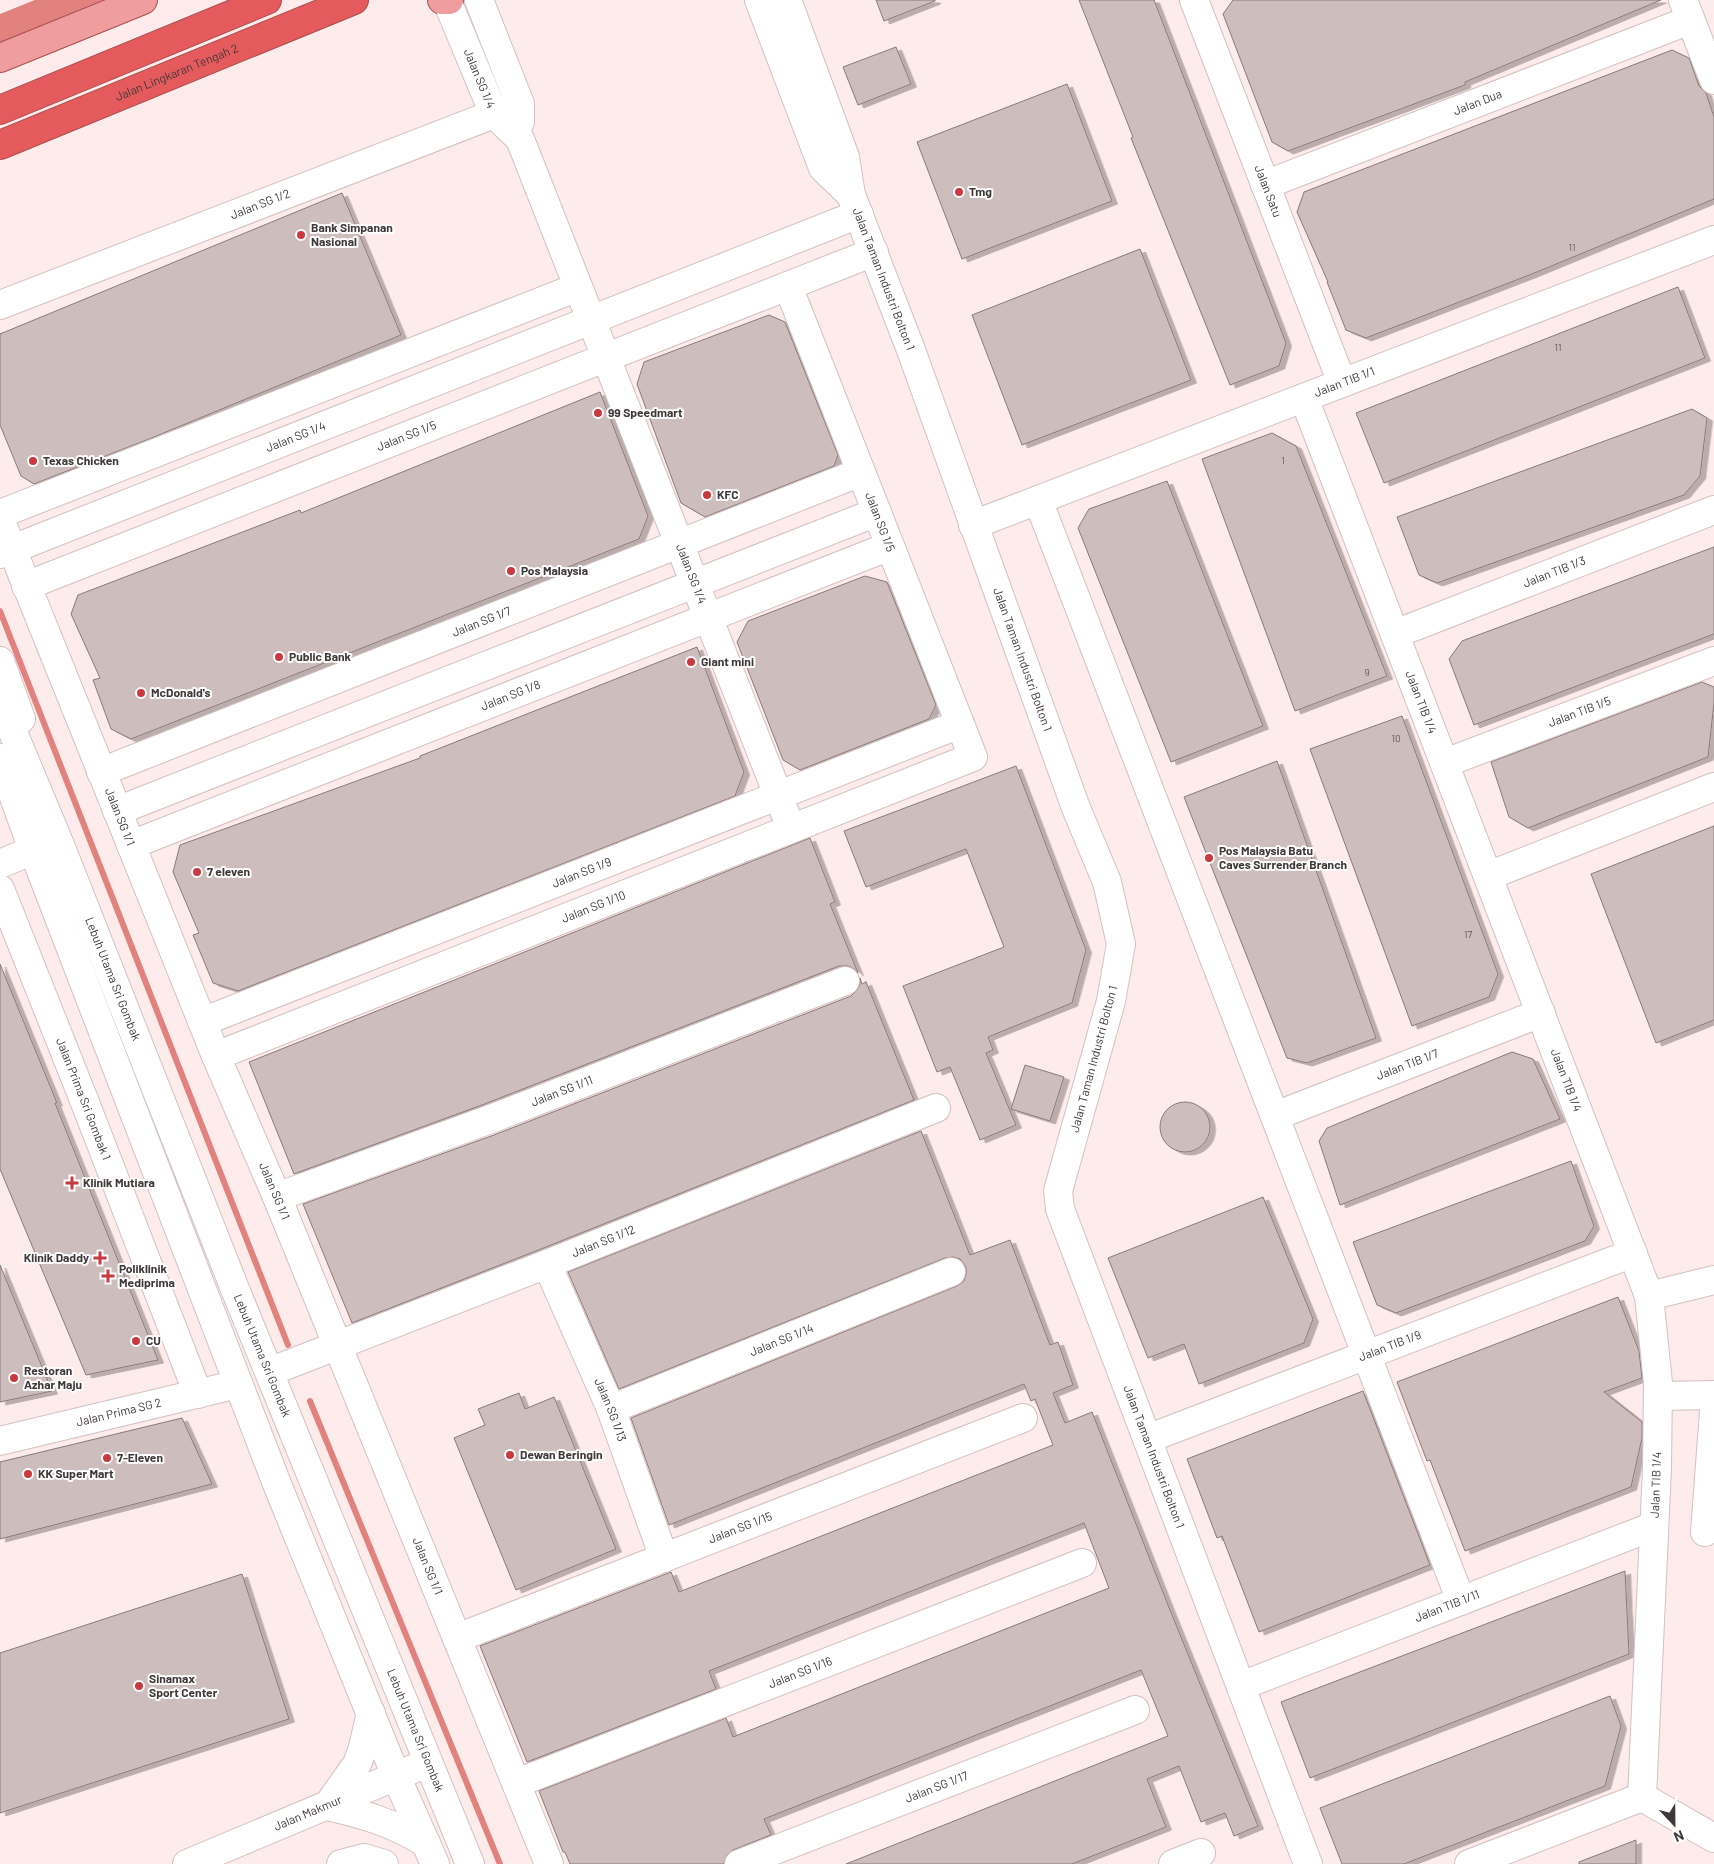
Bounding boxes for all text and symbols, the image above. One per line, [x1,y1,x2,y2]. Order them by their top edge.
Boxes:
street label: Jalan Lingkaran Tengah 2 [113,40,240,103]
street label: Jalan SG 1/4 [462,46,499,110]
street label: Jalan Dua [1451,86,1503,117]
street label: Jalan Satu [1252,163,1285,219]
place label: Tmg [969,184,992,198]
street label: Jalan SG 1/2 [228,186,292,221]
marker: Tmg [953,186,965,198]
street label: Jalan Taman Industri Bolton 1 [851,205,918,352]
place label: Bank Simpanan Nasional [311,220,393,248]
marker: Bank Simpanan Nasional [295,229,307,241]
house number: 11 [1568,241,1576,253]
house number: 11 [1554,341,1562,353]
street label: Jalan TIB 1/1 [1312,363,1376,399]
place label: 99 Speedmart [608,405,683,419]
marker: 99 Speedmart [592,407,604,419]
street label: Jalan SG 1/5 [374,417,438,453]
street label: Jalan SG 1/4 [263,418,327,454]
place label: Texas Chicken [43,453,119,467]
house number: 1 [1281,454,1285,466]
marker: Texas Chicken [27,455,39,467]
place label: KFC [717,487,739,501]
marker: KFC [701,489,713,501]
street label: Jalan SG 1/5 [863,490,899,553]
street label: Jalan SG 1/4 [674,542,710,606]
street label: Jalan TIB 1/3 [1521,553,1587,590]
place label: Pos Malaysia [521,563,588,577]
marker: Pos Malaysia [505,565,517,577]
street label: Jalan Taman Industri Bolton 1 [991,585,1056,733]
street label: Jalan SG 1/7 [450,603,513,639]
place label: Public Bank [289,649,352,663]
marker: Public Bank [273,651,285,663]
place label: Giant mini [701,654,754,668]
marker: Giant mini [685,656,697,668]
house number: 9 [1364,666,1370,678]
street label: Jalan TIB 1/4 [1403,668,1440,735]
street label: Jalan SG 1/8 [478,676,542,713]
place label: McDonald's [151,685,211,699]
marker: McDonald's [135,687,147,699]
street label: Jalan TIB 1/5 [1546,693,1613,729]
house number: 10 [1391,732,1401,744]
street label: Jalan SG 1/1 [103,786,139,847]
place label: Pos Malaysia Batu Caves Surrender Branch [1219,843,1347,871]
marker: Pos Malaysia Batu Caves Surrender Branch [1203,852,1215,864]
street label: Jalan SG 1/9 [550,854,613,890]
place label: 7 eleven [207,864,250,878]
marker: 7 eleven [191,866,203,878]
street label: Jalan SG 1/10 [559,887,627,925]
street label: Lebuh Utama Sri Gombak [83,915,144,1042]
house number: 17 [1464,928,1472,940]
street label: Jalan Taman Industri Bolton 1 [1067,984,1119,1134]
street label: Jalan Prima Sri Gombak 1 [54,1036,115,1162]
street label: Jalan TIB 1/7 [1374,1045,1440,1082]
street label: Jalan TIB 1/4 [1549,1047,1586,1114]
street label: Jalan SG 1/11 [529,1072,594,1109]
street label: Jalan SG 1/1 [257,1160,293,1221]
place label: Klinik Mutiara [83,1175,155,1189]
marker: Klinik Mutiara [65,1176,79,1190]
street label: Jalan SG 1/12 [569,1221,637,1259]
place label: Klinik Daddy [24,1250,89,1264]
marker: Klinik Daddy [93,1251,107,1265]
place label: Poliklinik Mediprima [119,1261,175,1289]
marker: Poliklinik Mediprima [101,1269,115,1283]
street label: Lebuh Utama Sri Gombak [232,1292,294,1418]
street label: Jalan SG 1/14 [747,1320,815,1358]
street label: Jalan TIB 1/9 [1356,1327,1423,1363]
place label: CU [146,1333,161,1347]
marker: CU [130,1335,142,1347]
place label: Restoran Azhar Maju [24,1363,82,1391]
marker: Restoran Azhar Maju [8,1372,20,1384]
street label: Jalan SG 1/13 [592,1376,630,1443]
street label: Jalan Taman Industri Bolton 1 [1121,1383,1188,1530]
street label: Jalan Prima SG 2 [74,1395,162,1429]
place label: Dewan Beringin [520,1447,603,1461]
marker: Dewan Beringin [504,1449,516,1461]
place label: 7-Eleven [117,1450,163,1464]
marker: 7-Eleven [101,1452,113,1464]
street label: Jalan TIB 1/4 [1647,1452,1663,1518]
place label: KK Super Mart [38,1466,114,1480]
marker: KK Super Mart [22,1468,34,1480]
street label: Jalan SG 1/15 [706,1508,774,1546]
street label: Jalan SG 1/1 [410,1535,446,1596]
street label: Jalan TIB 1/11 [1412,1586,1481,1624]
street label: Jalan SG 1/16 [766,1653,834,1690]
street label: Lebuh Utama Sri Gombak [385,1667,448,1793]
place label: Sinamax Sport Center [149,1671,218,1699]
marker: Sinamax Sport Center [133,1680,145,1692]
street label: Jalan SG 1/17 [903,1768,970,1805]
street label: Jalan Makmur [271,1792,344,1833]
north arrow [1649,1799,1699,1849]
text: N [1672,1827,1687,1846]

